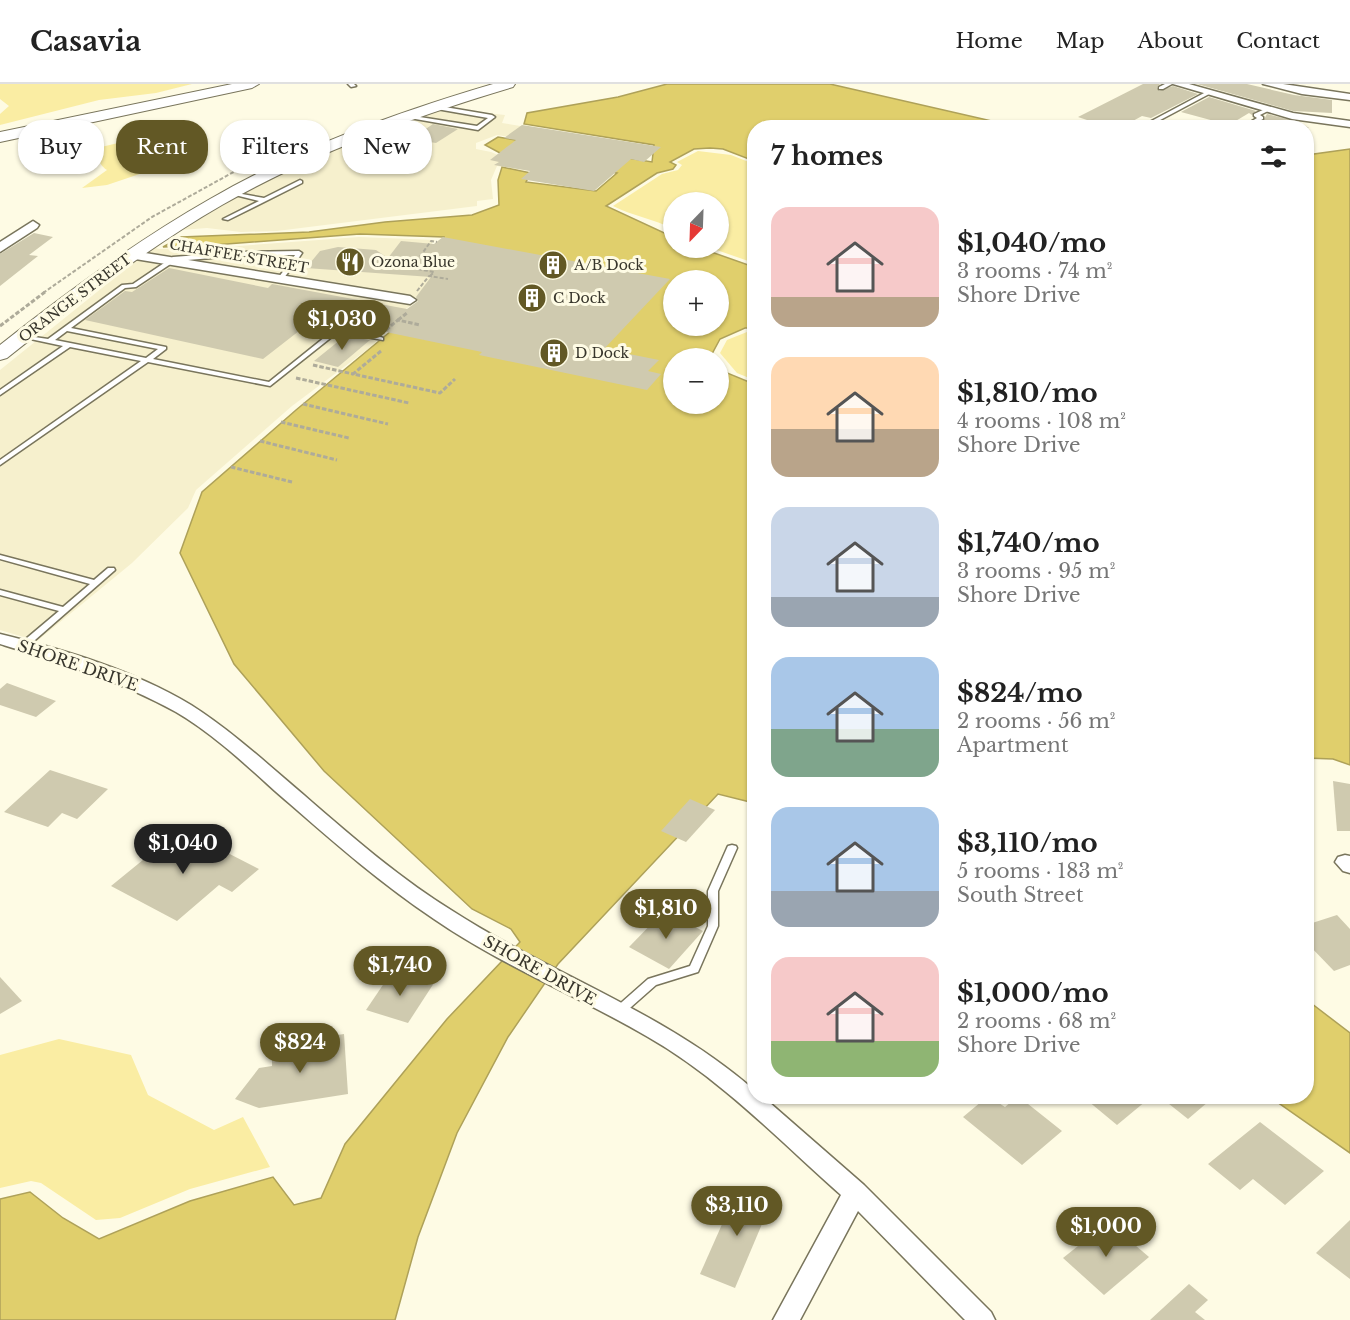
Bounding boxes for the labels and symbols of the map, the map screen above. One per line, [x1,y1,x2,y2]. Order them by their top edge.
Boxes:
north arrow [663,192,729,258]
street label: CHAFFEE STREET [168,235,310,277]
restaurant icon: Ozona Blue [334,246,366,278]
building icon: A/B Dock [537,249,569,281]
street label: ORANGE STREET [15,250,135,346]
place label: Ozona Blue [371,253,455,271]
place label: A/B Dock [573,256,644,274]
building icon: C Dock [516,282,548,314]
place label: C Dock [553,289,606,307]
pin: $1,030 [293,300,391,351]
building icon: D Dock [538,337,570,369]
place label: D Dock [575,344,629,362]
street label: SHORE DRIVE [15,635,141,695]
pin: $1,040 [134,824,232,875]
pin: $1,810 [617,889,715,940]
street label: SHORE DRIVE [480,931,600,1009]
pin: $1,740 [351,946,449,997]
pin: $824 [264,1023,336,1074]
pin: $3,110 [688,1186,786,1237]
pin: $1,000 [1057,1207,1155,1258]

